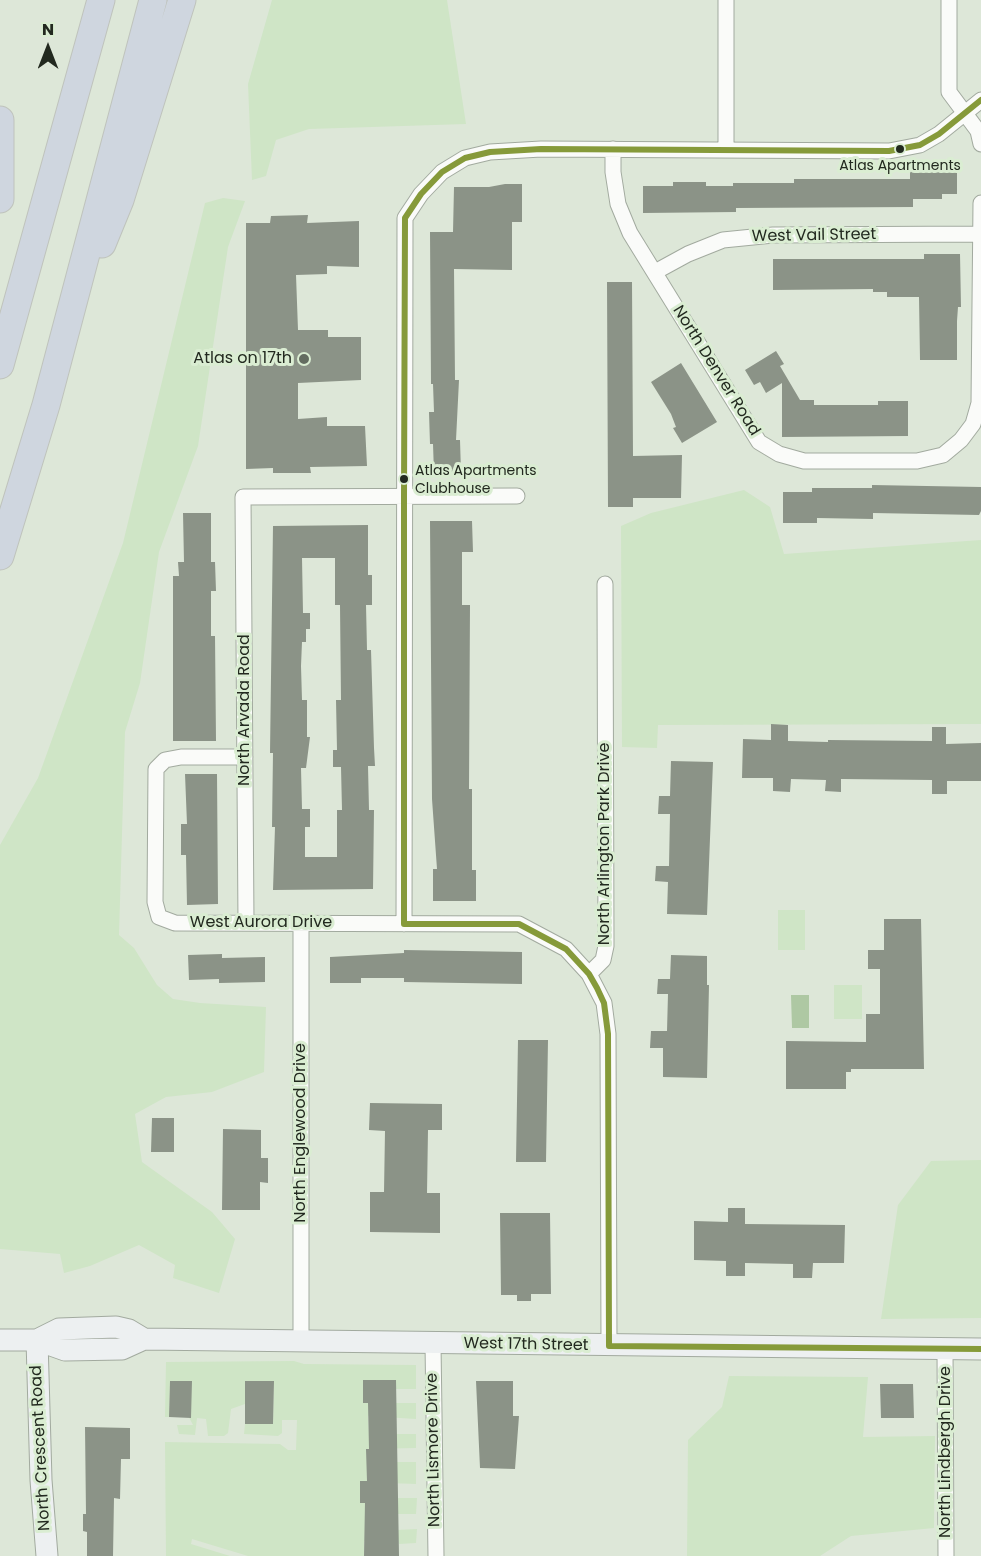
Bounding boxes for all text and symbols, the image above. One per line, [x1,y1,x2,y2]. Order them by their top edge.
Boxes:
north arrow [18,18,78,78]
text: N [42,18,54,41]
marker: Atlas Apartments [894,143,906,155]
place label: Atlas Apartments [839,158,961,174]
street label: West Vail Street [752,225,876,247]
street label: North Denver Road [668,302,764,440]
place label: Atlas on 17th [193,349,292,369]
marker: Atlas on 17th [297,352,311,366]
place label: Atlas Apartments Clubhouse [415,463,537,496]
marker: Atlas Apartments Clubhouse [398,473,410,485]
street label: North Arvada Road [235,634,255,786]
street label: North Arlington Park Drive [595,743,615,945]
street label: West Aurora Drive [190,913,332,933]
street label: North Englewood Drive [291,1043,311,1223]
street label: West 17th Street [463,1334,589,1356]
street label: North Crescent Road [27,1365,55,1531]
street label: North Lindbergh Drive [936,1366,956,1538]
street label: North Lismore Drive [423,1373,445,1527]

